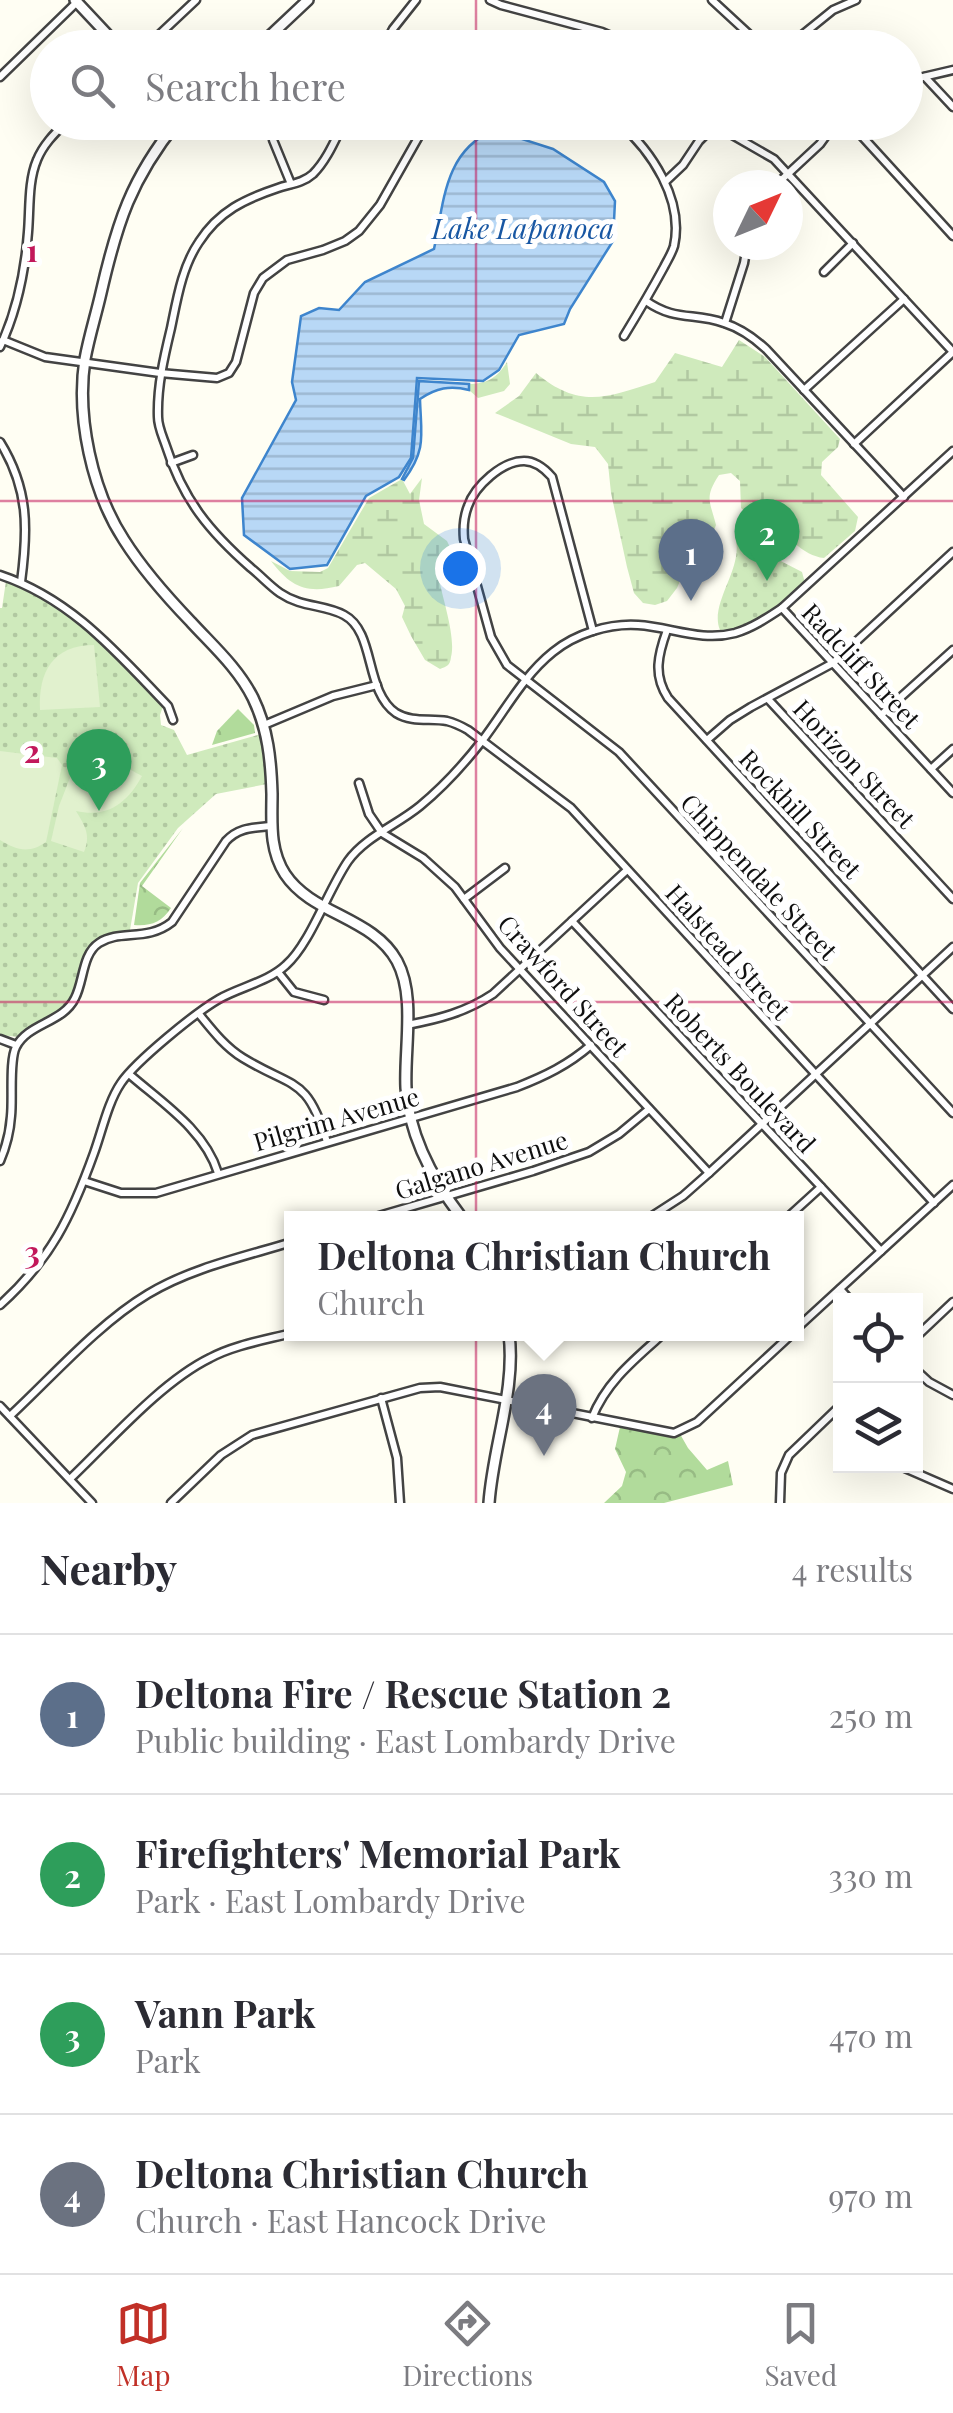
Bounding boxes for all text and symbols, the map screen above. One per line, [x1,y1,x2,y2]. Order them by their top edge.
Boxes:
search box [30,30,923,140]
icon: search [65,58,120,113]
text: Search here [145,60,346,111]
north arrow [713,170,803,260]
water label: Lake Lapanoca [431,209,614,246]
text: 1 [26,227,38,270]
pin: 2 [734,498,800,581]
pin: 1 [658,518,724,601]
your location [435,543,486,594]
street label: Radcliff Street [796,595,929,735]
street label: Horizon Street [787,692,924,835]
text: 2 [24,728,40,771]
pin: 3 [66,728,132,811]
street label: Rockhill Street [733,742,870,885]
street label: Chippendale Street [674,786,846,967]
street label: Halstead Street [659,876,799,1027]
street label: Crawford Street [492,907,637,1064]
street label: Roberts Boulevard [658,985,824,1159]
street label: Pilgrim Avenue [249,1079,423,1157]
street label: Galgano Avenue [391,1122,571,1206]
popup [284,1211,804,1341]
text: 3 [24,1229,40,1272]
text: Deltona Christian Church [317,1229,771,1280]
text: Church [317,1280,425,1323]
map controls [833,1293,923,1473]
button: locate [833,1293,923,1383]
pin: 4 [512,1374,576,1456]
button: layers [833,1383,923,1473]
text: Nearby [40,1540,177,1596]
text: 4 results [792,1547,913,1590]
text: Deltona Fire / Rescue Station 2 [135,1667,671,1718]
text: 1 [66,1693,79,1736]
text: 250 m [829,1693,913,1736]
text: Public building · East Lombardy Drive [135,1718,676,1761]
text: Firefighters' Memorial Park [135,1827,621,1878]
text: 2 [64,1853,81,1896]
text: 330 m [829,1853,913,1896]
text: Park · East Lombardy Drive [135,1878,526,1921]
text: Vann Park [135,1987,315,2038]
text: 3 [65,2013,80,2056]
text: 470 m [829,2013,913,2056]
text: Park [135,2038,201,2081]
text: Deltona Christian Church [135,2147,588,2198]
text: 4 [64,2173,81,2216]
text: 970 m [828,2173,913,2216]
text: Church · East Hancock Drive [135,2198,547,2241]
tab: Map [116,2296,171,2393]
tab: Directions [402,2296,533,2393]
tab: Saved [764,2296,837,2393]

